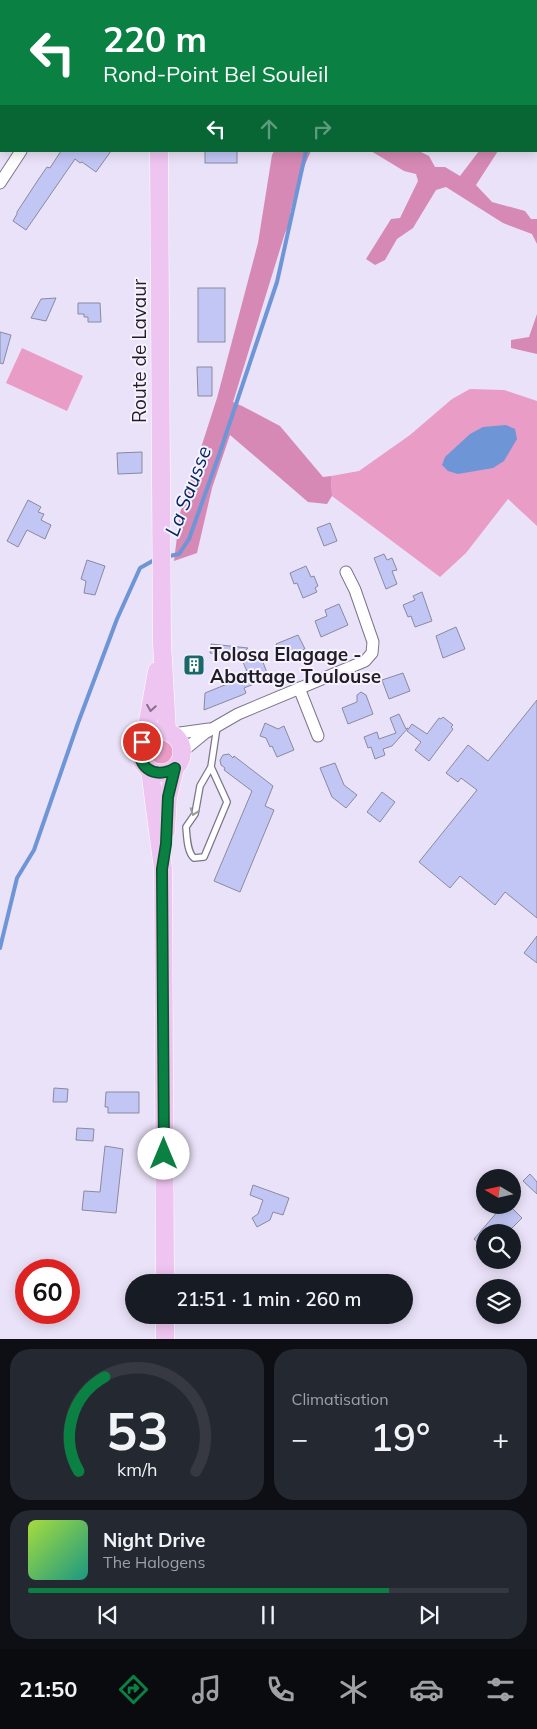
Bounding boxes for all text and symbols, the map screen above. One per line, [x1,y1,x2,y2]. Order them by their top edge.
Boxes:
text: 220 m [103,17,207,61]
icon: left [20,20,85,85]
text: Rond-Point Bel Souleil [103,60,329,88]
icon: left [202,115,230,143]
icon: ahead [255,115,283,143]
icon: right [308,115,336,143]
street label: Route de Lavaur [127,279,151,423]
water label: La Sausse [159,442,216,540]
place label: Tolosa Elagage - Abattage Toulouse [210,642,381,688]
building icon: Tolosa Elagage - Abattage Toulouse [182,653,206,677]
one-way arrow [146,703,156,712]
pin [121,721,163,763]
icon: arrive [128,728,156,756]
one-way arrow [190,807,200,816]
position arrow [137,1127,189,1179]
north arrow [476,1169,521,1214]
map controls [476,1169,521,1324]
button: search [476,1224,521,1269]
speed limit sign: 60 [15,1259,80,1324]
button: layers [476,1279,521,1324]
text: 21:51 · 1 min · 260 m [176,1287,362,1311]
text: Climatisation [292,1389,389,1409]
text: 53 [106,1398,168,1463]
text: 19° [370,1413,430,1461]
text: − [292,1421,308,1456]
text: + [492,1421,509,1456]
text: km/h [117,1458,157,1480]
text: Night Drive [103,1528,205,1552]
text: The Halogens [103,1552,205,1572]
icon: previous [94,1601,122,1629]
icon: pause [254,1601,282,1629]
icon: next [415,1601,443,1629]
icon: directions [116,1672,151,1707]
icon: music [189,1672,224,1707]
icon: phone [263,1672,298,1707]
icon: climate [336,1672,371,1707]
icon: car [409,1672,444,1707]
icon: filters [483,1672,518,1707]
text: 21:50 [19,1675,77,1703]

